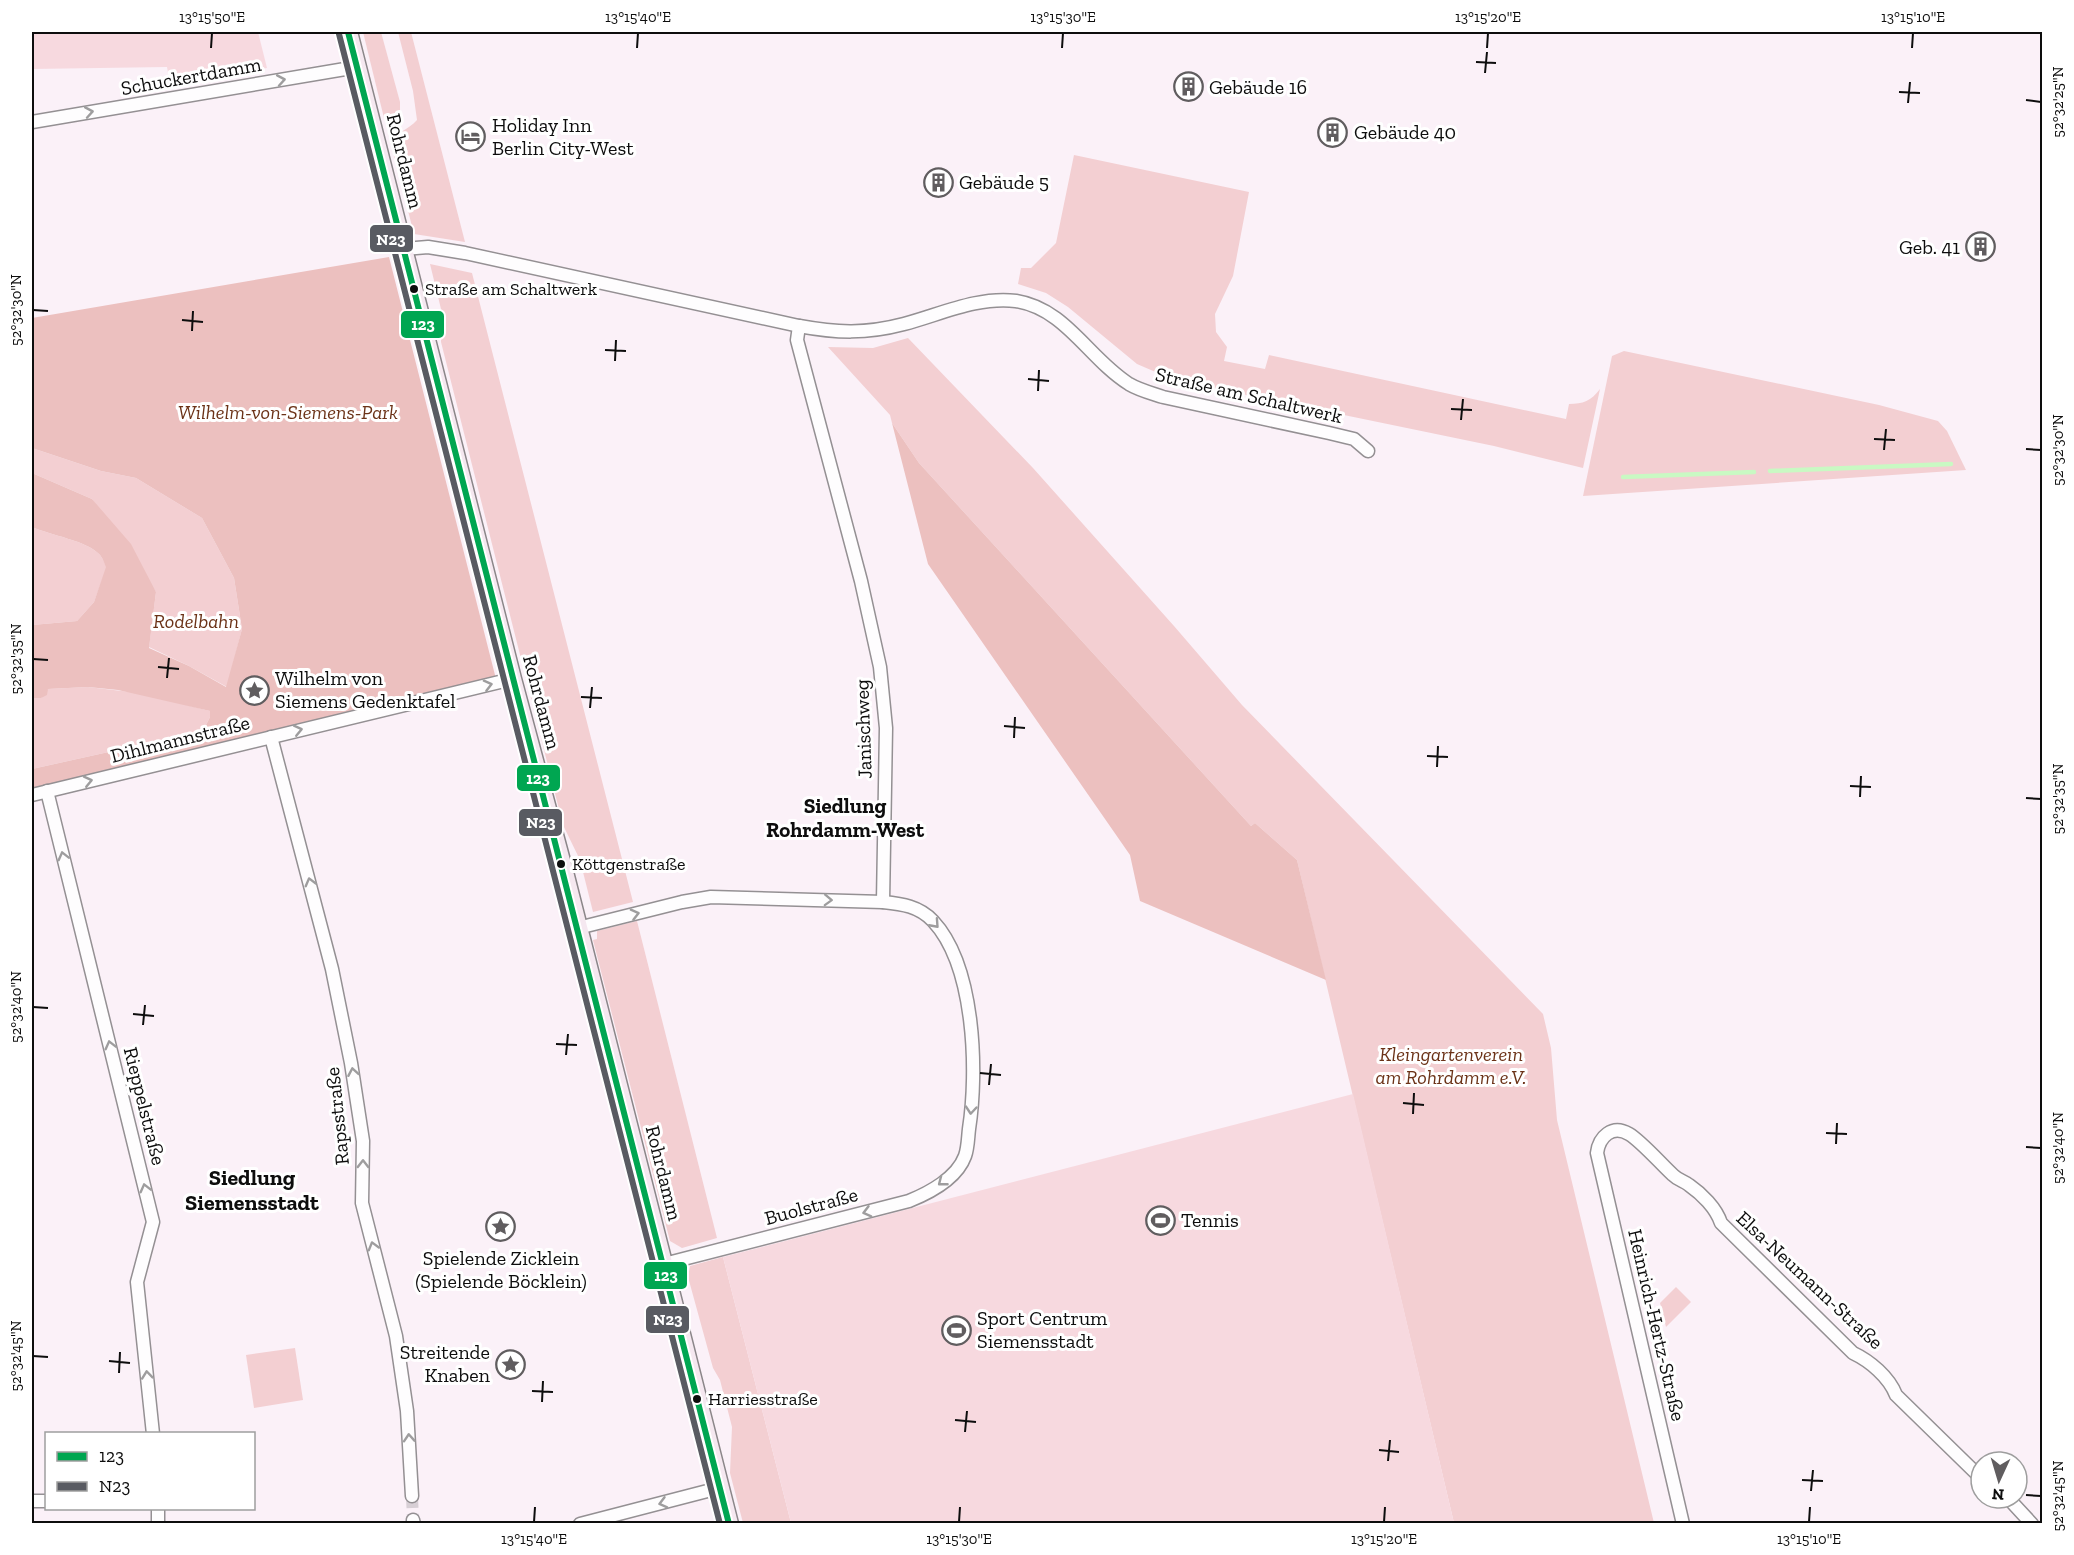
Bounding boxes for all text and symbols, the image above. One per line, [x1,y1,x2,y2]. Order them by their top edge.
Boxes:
text: 13°15'50"E [179,8,245,26]
text: 13°15'40"E [605,8,671,26]
text: 13°15'30"E [1030,8,1096,26]
text: 13°15'20"E [1455,8,1521,26]
text: 13°15'10"E [1881,8,1945,26]
street label: Schuckertdamm [119,52,264,100]
text: 52°32'25"N [2049,66,2067,138]
building icon: Gebäude 16 [1172,71,1204,103]
one-way arrow [276,74,286,87]
place label: Gebäude 16 [1209,75,1307,99]
one-way arrow [85,107,94,119]
street label: Rohrdamm [382,111,429,212]
place label: Holiday Inn Berlin City-West [492,113,634,160]
building icon: Gebäude 40 [1317,116,1349,148]
place label: Gebäude 40 [1354,120,1456,144]
hotel icon: Holiday Inn Berlin City-West [455,121,487,153]
building icon: Gebäude 5 [922,166,954,198]
place label: Gebäude 5 [959,170,1049,194]
line badge: N23 [369,224,414,253]
text: N23 [376,230,406,249]
building icon: Geb. 41 [1965,231,1997,263]
place label: Geb. 41 [1899,235,1960,259]
text: 52°32'30"N [7,274,25,346]
place label: Straße am Schaltwerk [425,278,598,300]
marker: Straße am Schaltwerk [408,283,420,295]
line badge: 123 [400,310,445,339]
text: 123 [411,315,435,334]
street label: Straße am Schaltwerk [1153,362,1345,428]
park label: Wilhelm-von-Siemens-Park [178,400,398,424]
text: 52°32'30"N [2049,414,2067,486]
park label: Rodelbahn [153,609,239,633]
text: 52°32'35"N [7,624,25,694]
street label: Rohrdamm [518,652,566,753]
place label: Wilhelm von Siemens Gedenktafel [275,666,456,713]
place icon: Wilhelm von Siemens Gedenktafel [238,674,270,706]
one-way arrow [483,679,493,692]
street label: Janischweg [849,679,877,779]
street label: Dihlmannstraße [108,710,252,768]
one-way arrow [293,725,303,738]
line badge: 123 [516,764,561,792]
text: 52°32'35"N [2049,764,2067,834]
text: 123 [526,769,550,788]
one-way arrow [83,775,93,788]
district label: Siedlung Rohrdamm-West [766,793,925,842]
line badge: N23 [518,808,563,837]
text: N23 [526,813,556,832]
one-way arrow [58,851,71,861]
place label: Köttgenstraße [572,853,685,875]
marker: Köttgenstraße [555,858,567,870]
one-way arrow [305,877,317,888]
one-way arrow [823,893,832,906]
one-way arrow [629,908,639,921]
one-way arrow [928,917,939,927]
text: 52°32'40"N [7,971,25,1043]
one-way arrow [105,1041,118,1051]
park label: Kleingartenverein am Rohrdamm e.V. [1376,1042,1526,1089]
street label: Rieppelstraße [119,1045,171,1167]
street label: Rapsstraße [320,1066,354,1166]
one-way arrow [347,1068,359,1077]
one-way arrow [965,1106,978,1115]
text: 52°32'40"N [2049,1112,2067,1184]
street label: Rohrdamm [641,1123,688,1224]
one-way arrow [356,1159,369,1168]
district label: Siedlung Siemensstadt [185,1164,319,1216]
one-way arrow [937,1175,948,1186]
street label: Buolstraße [762,1182,860,1230]
one-way arrow [140,1183,153,1193]
one-way arrow [862,1204,872,1217]
sports icon: Tennis [1144,1204,1176,1236]
street label: Elsa-Neumann-Straße [1732,1206,1888,1354]
place label: Tennis [1181,1208,1239,1232]
place icon: Spielende Zicklein (Spielende Böcklein) [485,1211,517,1243]
street label: Heinrich-Hertz-Straße [1623,1227,1691,1423]
one-way arrow [368,1241,380,1252]
place label: Spielende Zicklein (Spielende Böcklein) [415,1246,587,1293]
line badge: 123 [643,1261,688,1290]
text: 123 [654,1266,678,1285]
line badge: N23 [645,1305,690,1334]
place label: Sport Centrum Siemensstadt [977,1306,1108,1353]
text: N23 [653,1310,683,1329]
sports icon: Sport Centrum Siemensstadt [940,1314,972,1346]
text: 52°32'45"N [7,1320,25,1392]
place label: Streitende Knaben [400,1340,491,1387]
place icon: Streitende Knaben [495,1348,527,1380]
one-way arrow [141,1371,154,1380]
place label: Harriesstraße [708,1388,818,1410]
marker: Harriesstraße [691,1393,703,1405]
legend [45,1432,255,1510]
one-way arrow [402,1433,415,1442]
text: 123 [99,1445,124,1467]
north arrow [1969,1450,2029,1510]
text: 52°32'45"N [2049,1460,2067,1532]
text: N23 [99,1475,131,1497]
text: N [1991,1485,2005,1504]
one-way arrow [658,1495,668,1508]
text: 13°15'40"E [501,1530,567,1548]
text: 13°15'30"E [926,1530,992,1548]
text: 13°15'20"E [1351,1530,1417,1548]
text: 13°15'10"E [1777,1530,1841,1548]

